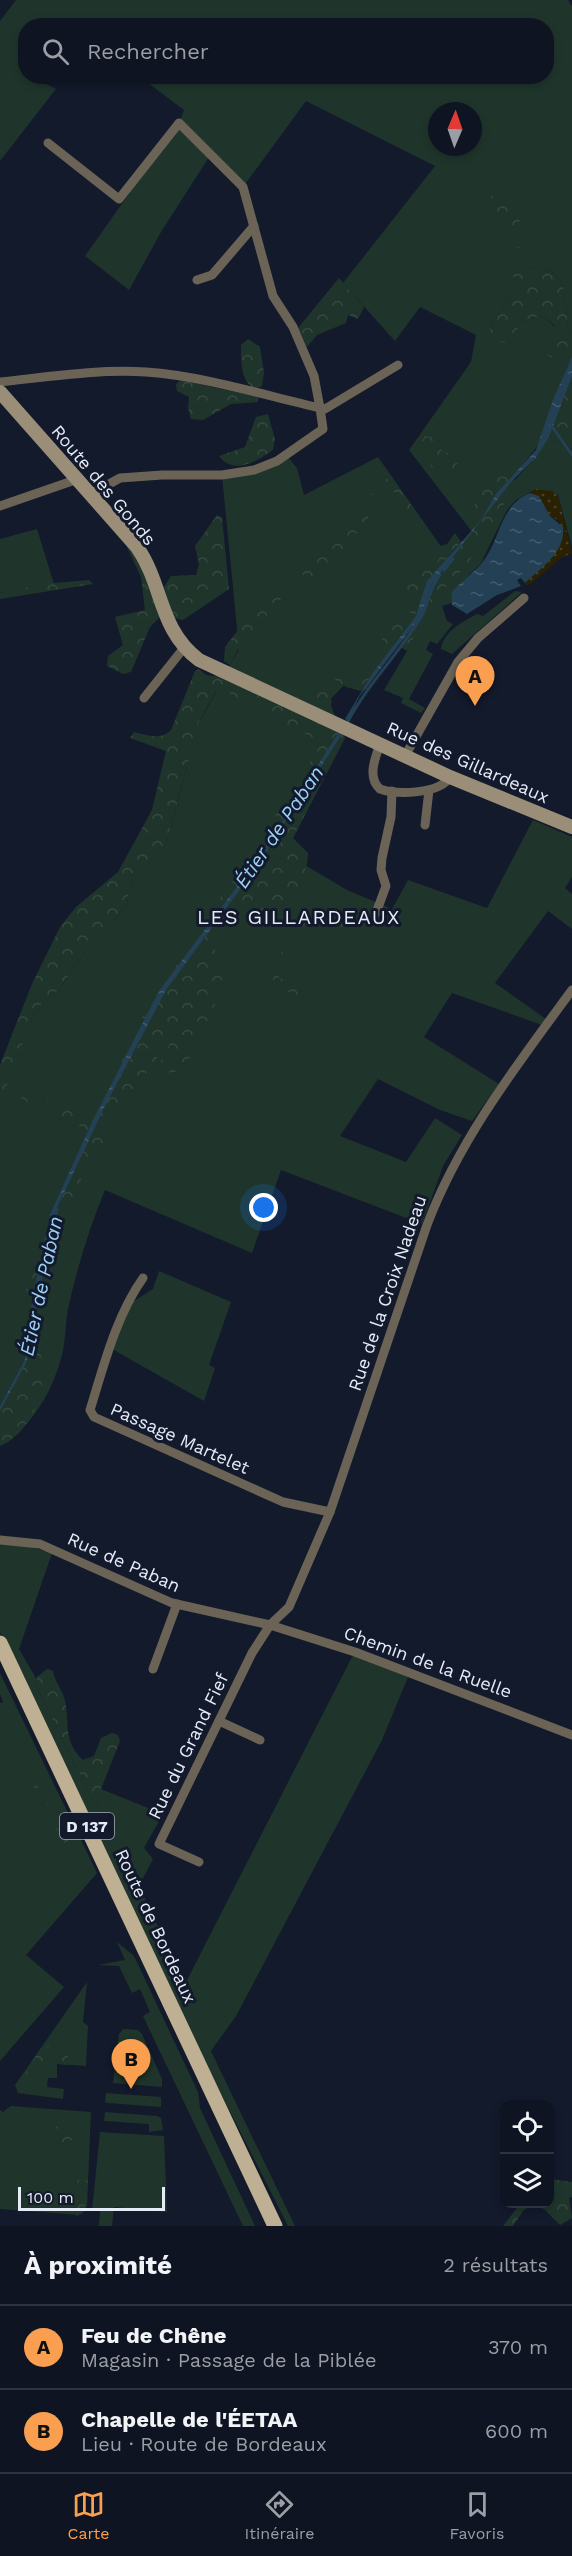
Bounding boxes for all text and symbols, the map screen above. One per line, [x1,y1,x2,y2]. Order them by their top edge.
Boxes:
search box [18,18,554,84]
icon: search [39,35,72,68]
text: Rechercher [87,39,209,64]
north arrow [428,102,482,156]
street label: Route des Gonds [48,421,160,549]
pin: A [456,656,494,706]
street label: Rue des Gillardeaux [384,717,552,807]
water label: Étier de Paban [229,761,329,893]
district label: LES GILLARDEAUX [197,905,401,929]
your location [249,1193,278,1222]
street label: Rue de la Croix Nadeau [344,1193,430,1393]
water label: Étier de Paban [14,1214,68,1358]
street label: Passage Martelet [107,1398,253,1478]
street label: Rue de Paban [64,1528,184,1596]
street label: Chemin de la Ruelle [341,1622,515,1702]
street label: Rue du Grand Fief [144,1670,232,1822]
road number: D 137 [60,1813,114,1839]
street label: Route de Bordeaux [111,1846,201,2006]
pin: B [112,2040,150,2089]
map controls [500,2100,554,2208]
button: locate [500,2100,554,2154]
button: layers [500,2154,554,2208]
scale bar [18,2184,165,2212]
text: 100 m [27,2188,74,2207]
text: À proximité [24,2250,172,2280]
text: 2 résultats [443,2253,548,2277]
text: Feu de Chêne [81,2323,227,2348]
text: A [37,2335,50,2359]
text: 370 m [488,2335,548,2359]
text: Magasin · Passage de la Piblée [81,2348,377,2372]
text: Chapelle de l'ÉETAA [81,2407,297,2432]
text: B [37,2419,50,2443]
text: 600 m [485,2419,548,2443]
text: Lieu · Route de Bordeaux [81,2432,327,2456]
tab: Carte [68,2488,110,2543]
tab: Itinéraire [245,2488,315,2543]
tab: Favoris [450,2488,504,2543]

